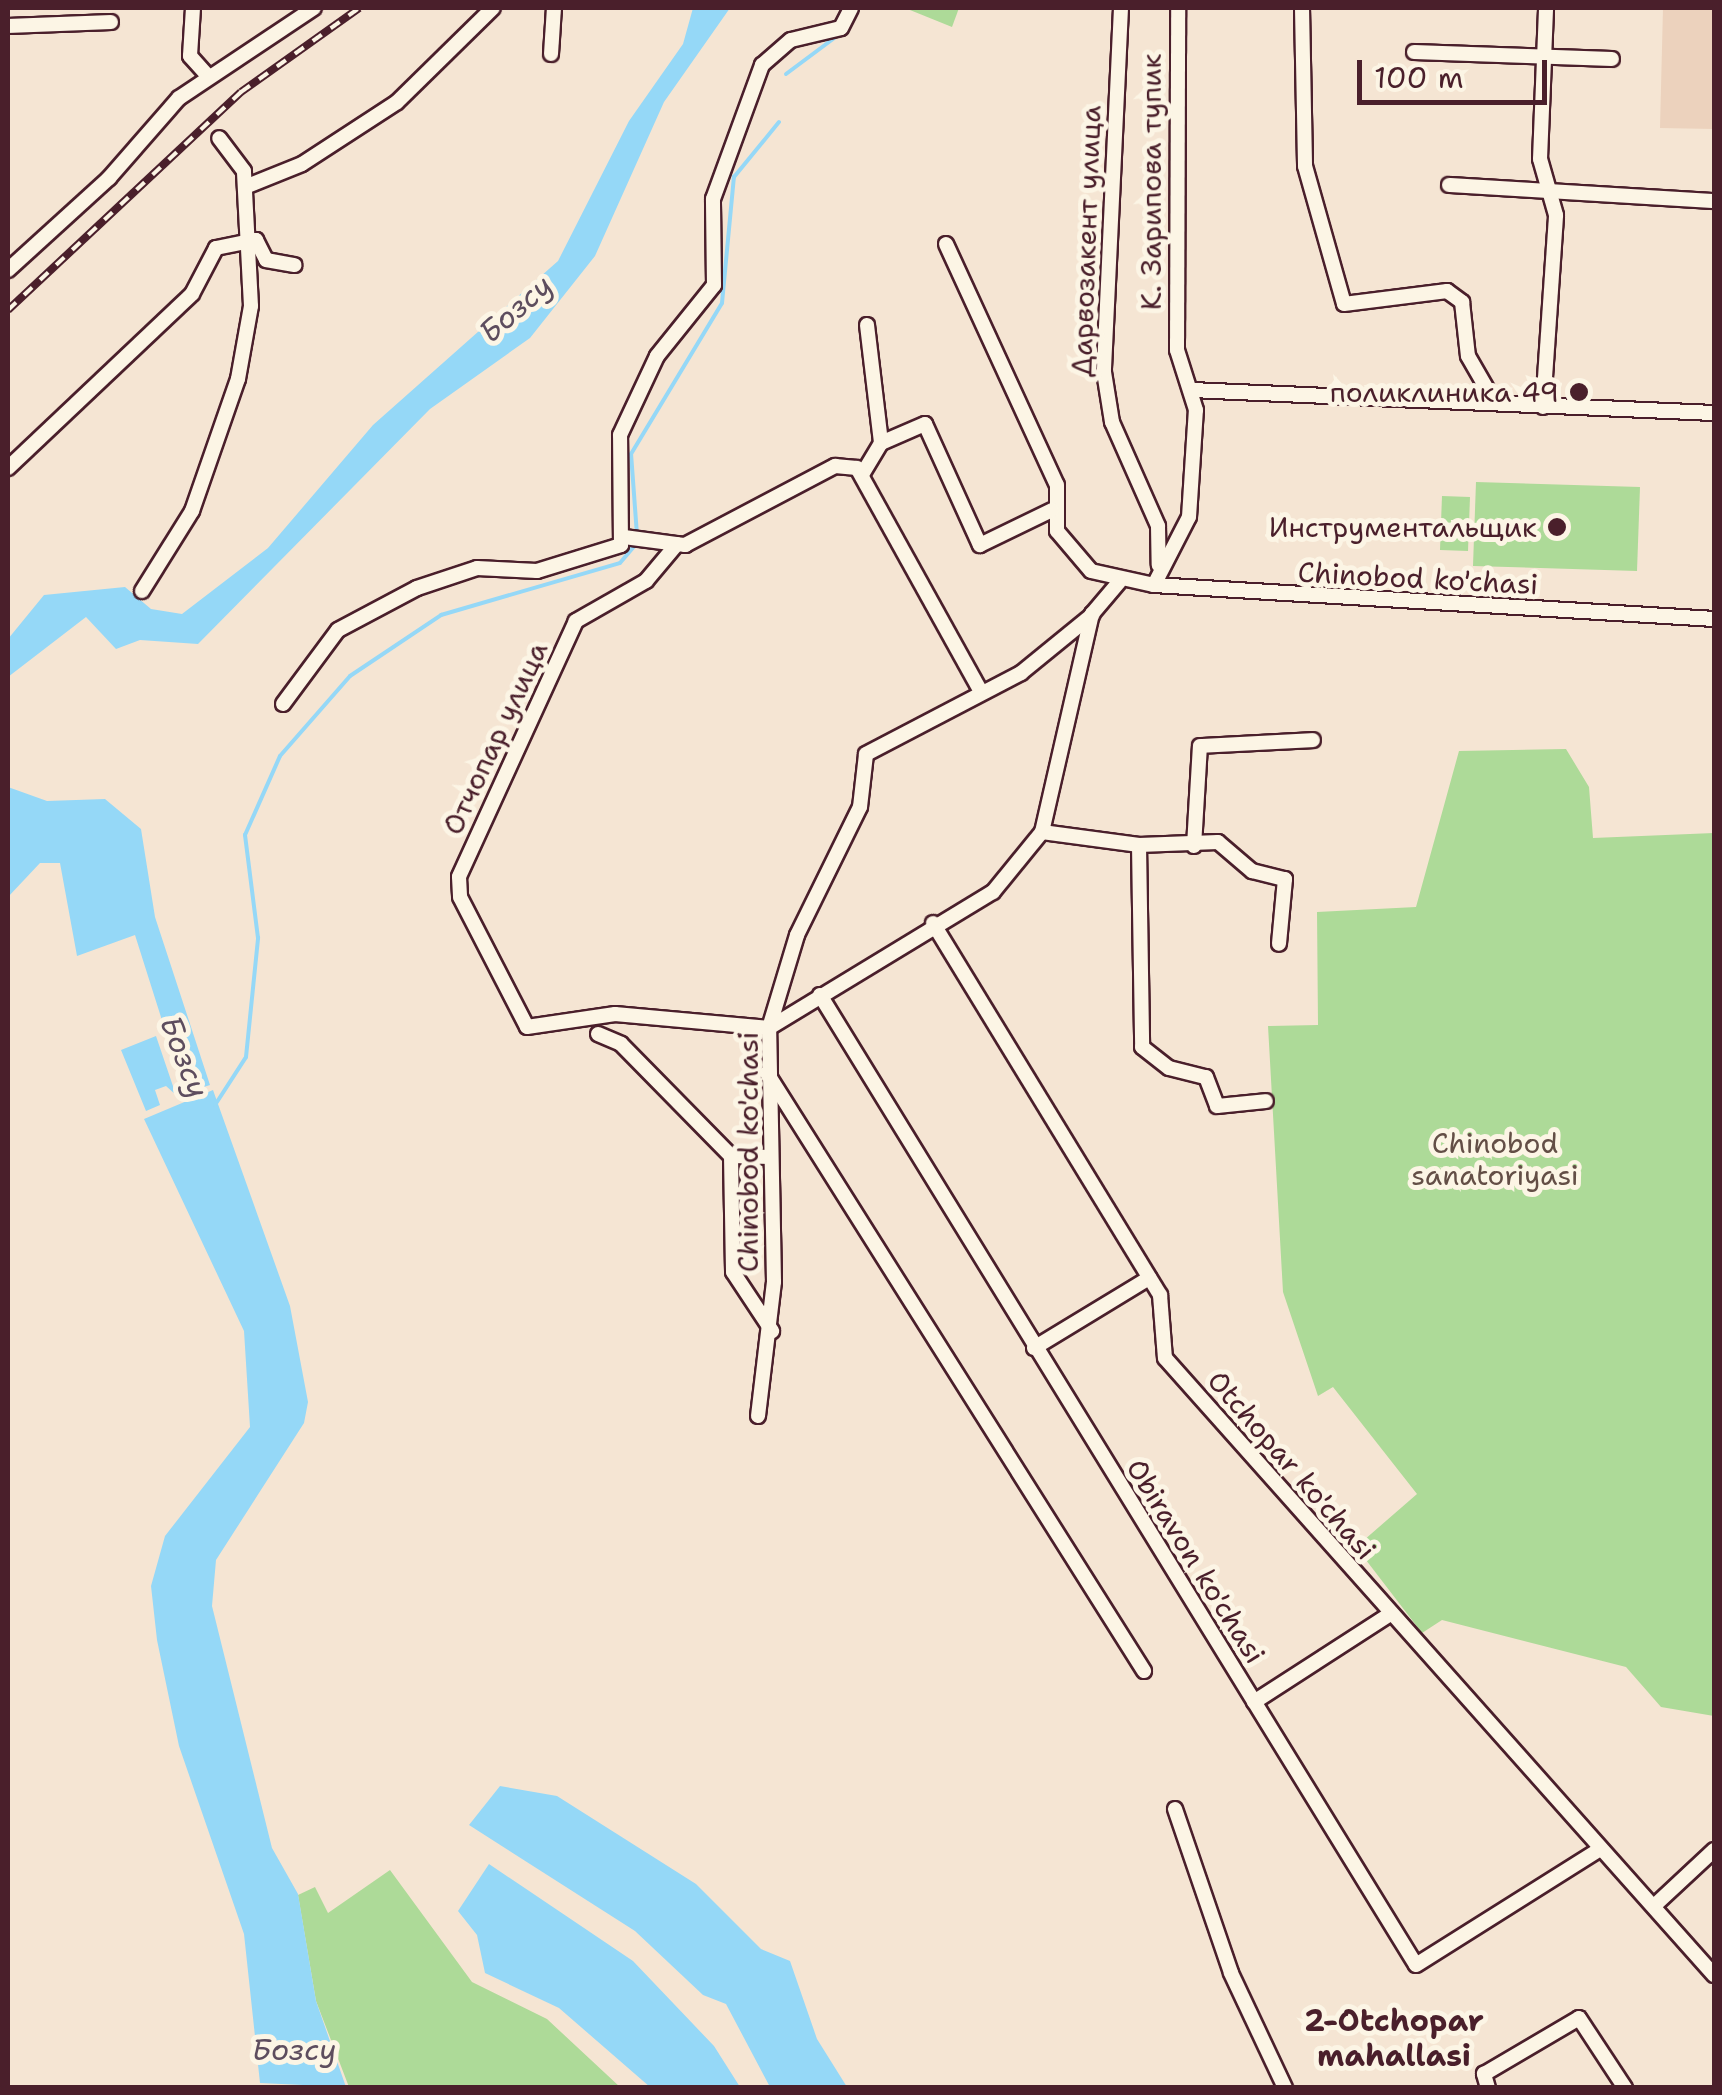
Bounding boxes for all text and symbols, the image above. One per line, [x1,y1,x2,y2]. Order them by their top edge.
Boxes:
scale bar [1362,40,1552,102]
street label: К. Зарипова тупик [1134,54,1168,310]
text: 100 m [1374,57,1464,98]
street label: Дарвозакент улица [1064,105,1108,377]
water label: Бозсу [472,268,560,350]
place label: поликлиника 49 [1330,375,1559,409]
marker: поликлиника 49 [1568,381,1590,403]
place label: Инструментальщик [1269,510,1537,544]
marker: Инструментальщик [1546,516,1568,538]
street label: Chinobod ko'chasi [1297,555,1539,601]
street label: Отчопар улица [436,636,554,840]
water label: Бозсу [152,1011,216,1103]
street label: Chinobod ko'chasi [731,1032,765,1272]
park label: Chinobod sanatoriyasi [1411,1126,1579,1192]
street label: Otchopar ko'chasi [1201,1364,1383,1566]
street label: Obiravon ko'chasi [1120,1453,1272,1669]
district label: 2-Otchopar mahallasi [1304,2003,1484,2074]
water label: Бозсу [251,2032,337,2068]

